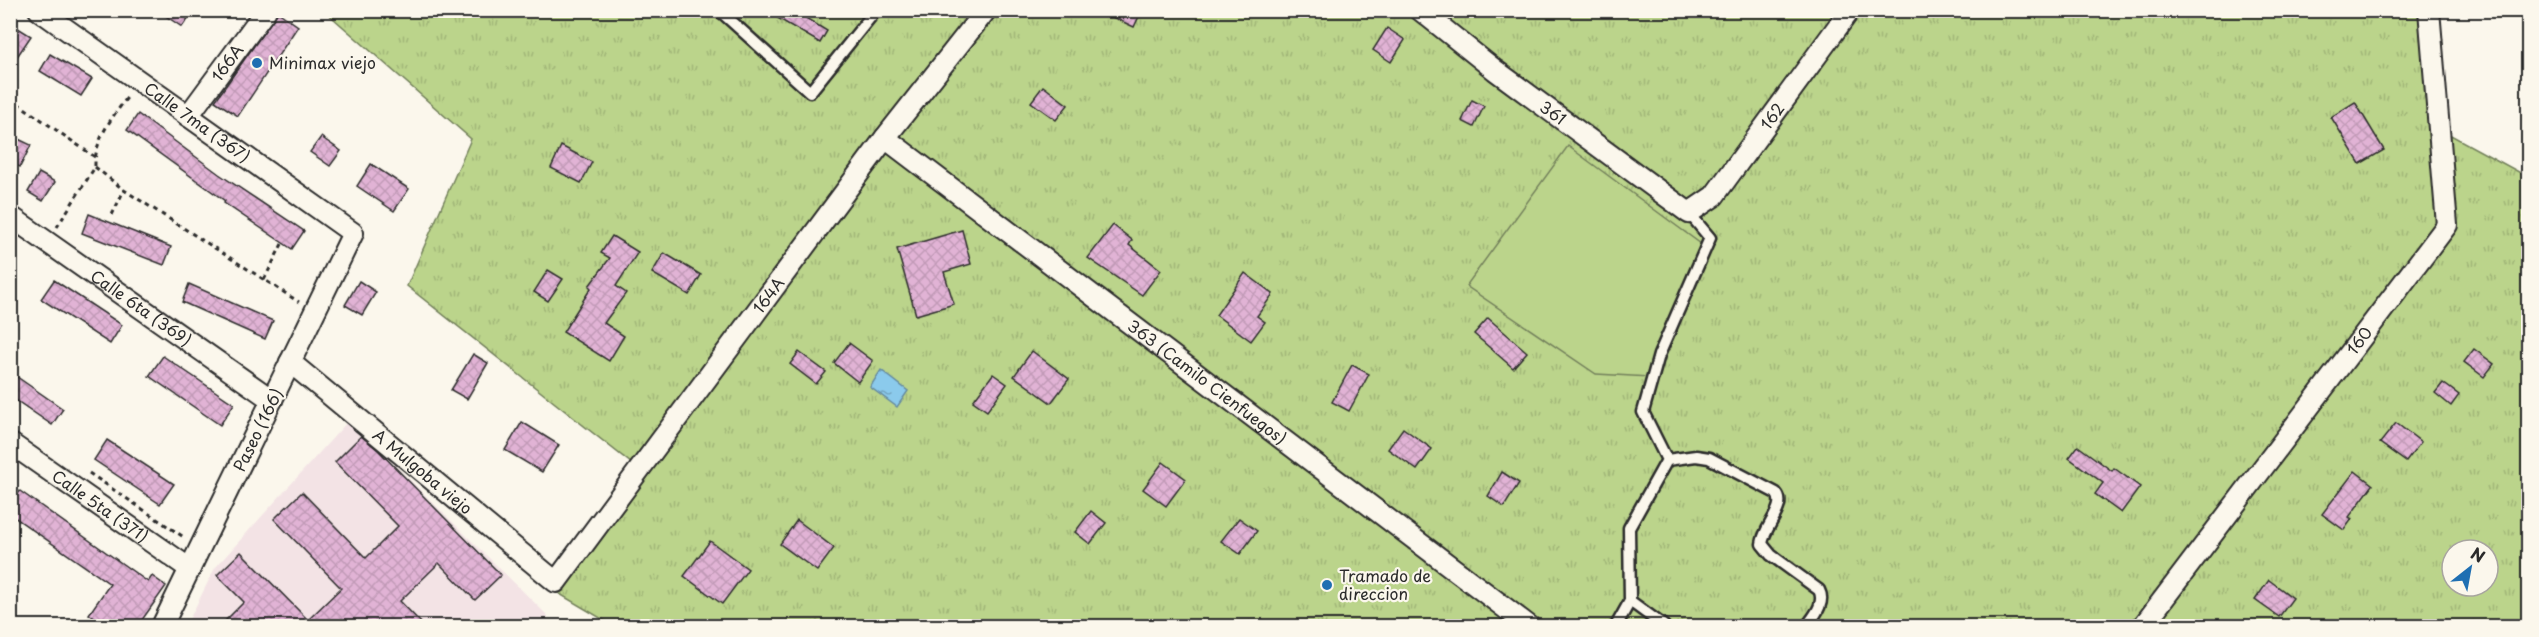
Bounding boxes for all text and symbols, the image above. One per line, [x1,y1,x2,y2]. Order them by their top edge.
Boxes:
street label: 166A [204,39,248,86]
place label: Minimax viejo [269,50,376,74]
marker: Minimax viejo [250,56,264,70]
street label: Calle 7ma (367) [140,76,256,167]
street label: 361 [1535,94,1572,130]
street label: 162 [1753,97,1789,134]
street label: Calle 6ta (369) [86,263,197,351]
street label: 164A [746,271,789,318]
street label: 363 (Camilo Cienfuegos) [1123,313,1292,449]
street label: 160 [2340,321,2377,359]
street label: Paseo (166) [227,384,288,475]
street label: A Mulgoba viejo [368,422,478,519]
street label: Calle 5ta (371) [48,463,154,547]
north arrow [2440,538,2500,598]
text: N [2467,541,2490,568]
place label: Tramado de direccion [1339,563,1431,605]
marker: Tramado de direccion [1320,578,1334,592]

